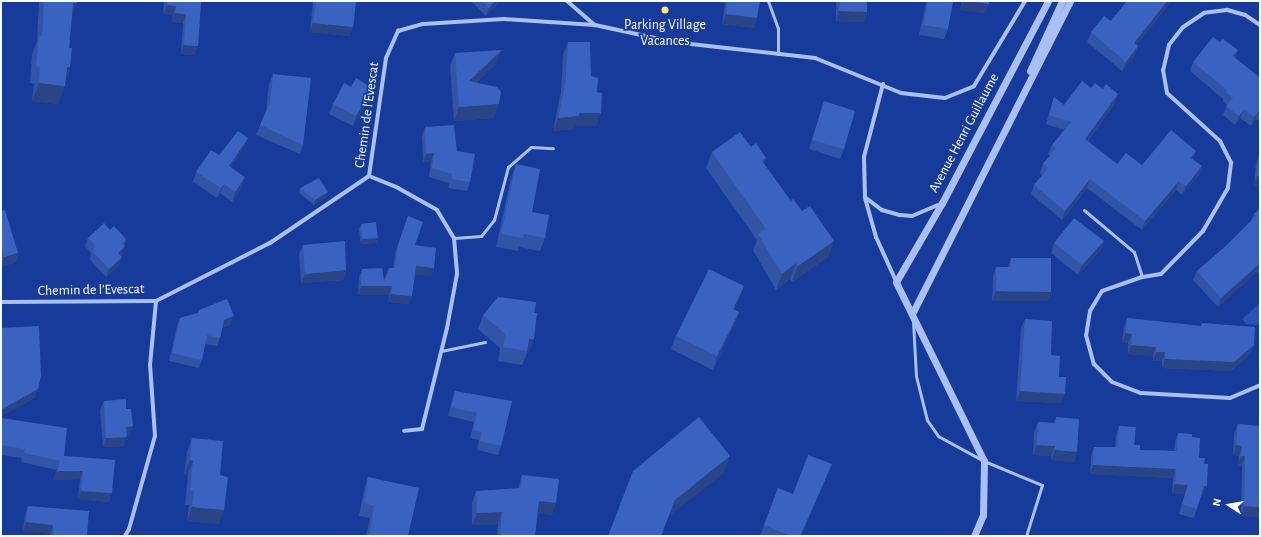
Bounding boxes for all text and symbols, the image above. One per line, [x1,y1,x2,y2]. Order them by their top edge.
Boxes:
marker: Parking Village Vacances [660,5,670,15]
place label: Parking Village Vacances [624,17,706,50]
street label: Chemin de l'Evescat [351,61,383,169]
street label: Avenue Henri Guillaume [925,70,1003,196]
street label: Chemin de l'Evescat [37,281,145,299]
north arrow [1209,485,1249,525]
text: N [1211,498,1223,507]

